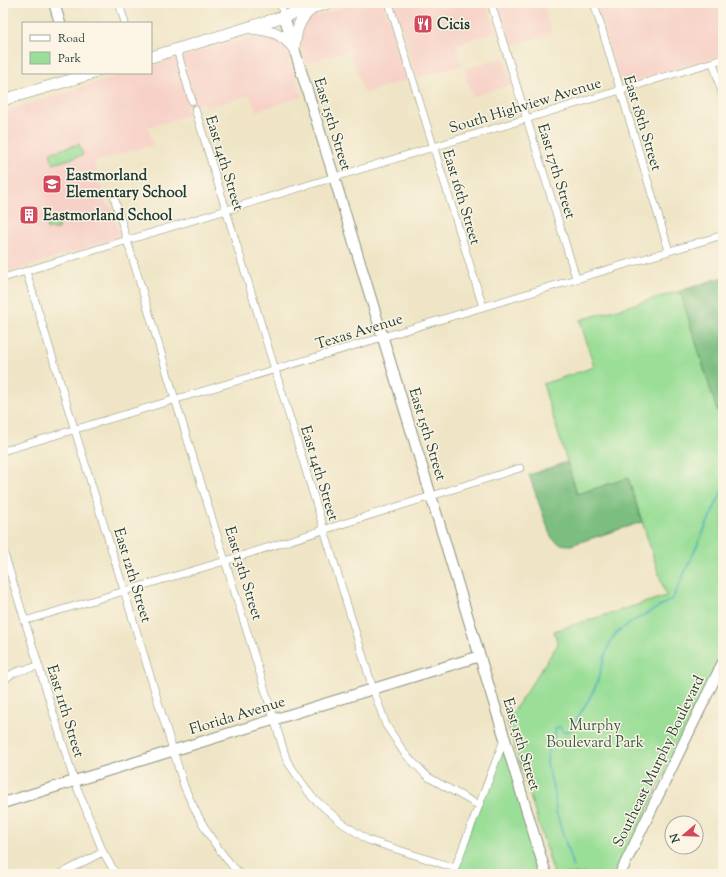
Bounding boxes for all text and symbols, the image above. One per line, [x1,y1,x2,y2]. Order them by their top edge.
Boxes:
restaurant icon: Cicis [412,13,434,35]
place label: Cicis [437,15,470,36]
legend [22,22,152,74]
text: Road [58,30,85,48]
text: Park [58,50,81,68]
street label: South Highview Avenue [447,73,604,140]
street label: East 18th Street [617,73,666,174]
street label: East 15th Street [307,75,356,174]
street label: East 14th Street [199,113,248,214]
street label: East 17th Street [531,121,580,222]
street label: East 16th Street [436,147,485,248]
place label: Eastmorland Elementary School [66,166,188,204]
school or university icon: Eastmorland Elementary School [41,173,63,195]
building icon: Eastmorland School [18,204,40,226]
place label: Eastmorland School [43,206,173,227]
street label: Texas Avenue [313,309,406,356]
street label: East 15th Street [402,385,451,484]
street label: East 14th Street [294,423,343,524]
street label: East 13th Street [218,524,267,623]
street label: East 12th Street [107,525,156,625]
street label: East 11th Street [40,662,89,761]
street label: Southeast Murphy Boulevard [609,672,710,851]
street label: Florida Avenue [187,692,288,741]
street label: East 15th Street [496,695,545,794]
park label: Murphy Boulevard Park [546,716,644,754]
north arrow [664,815,704,855]
text: N [666,831,685,846]

